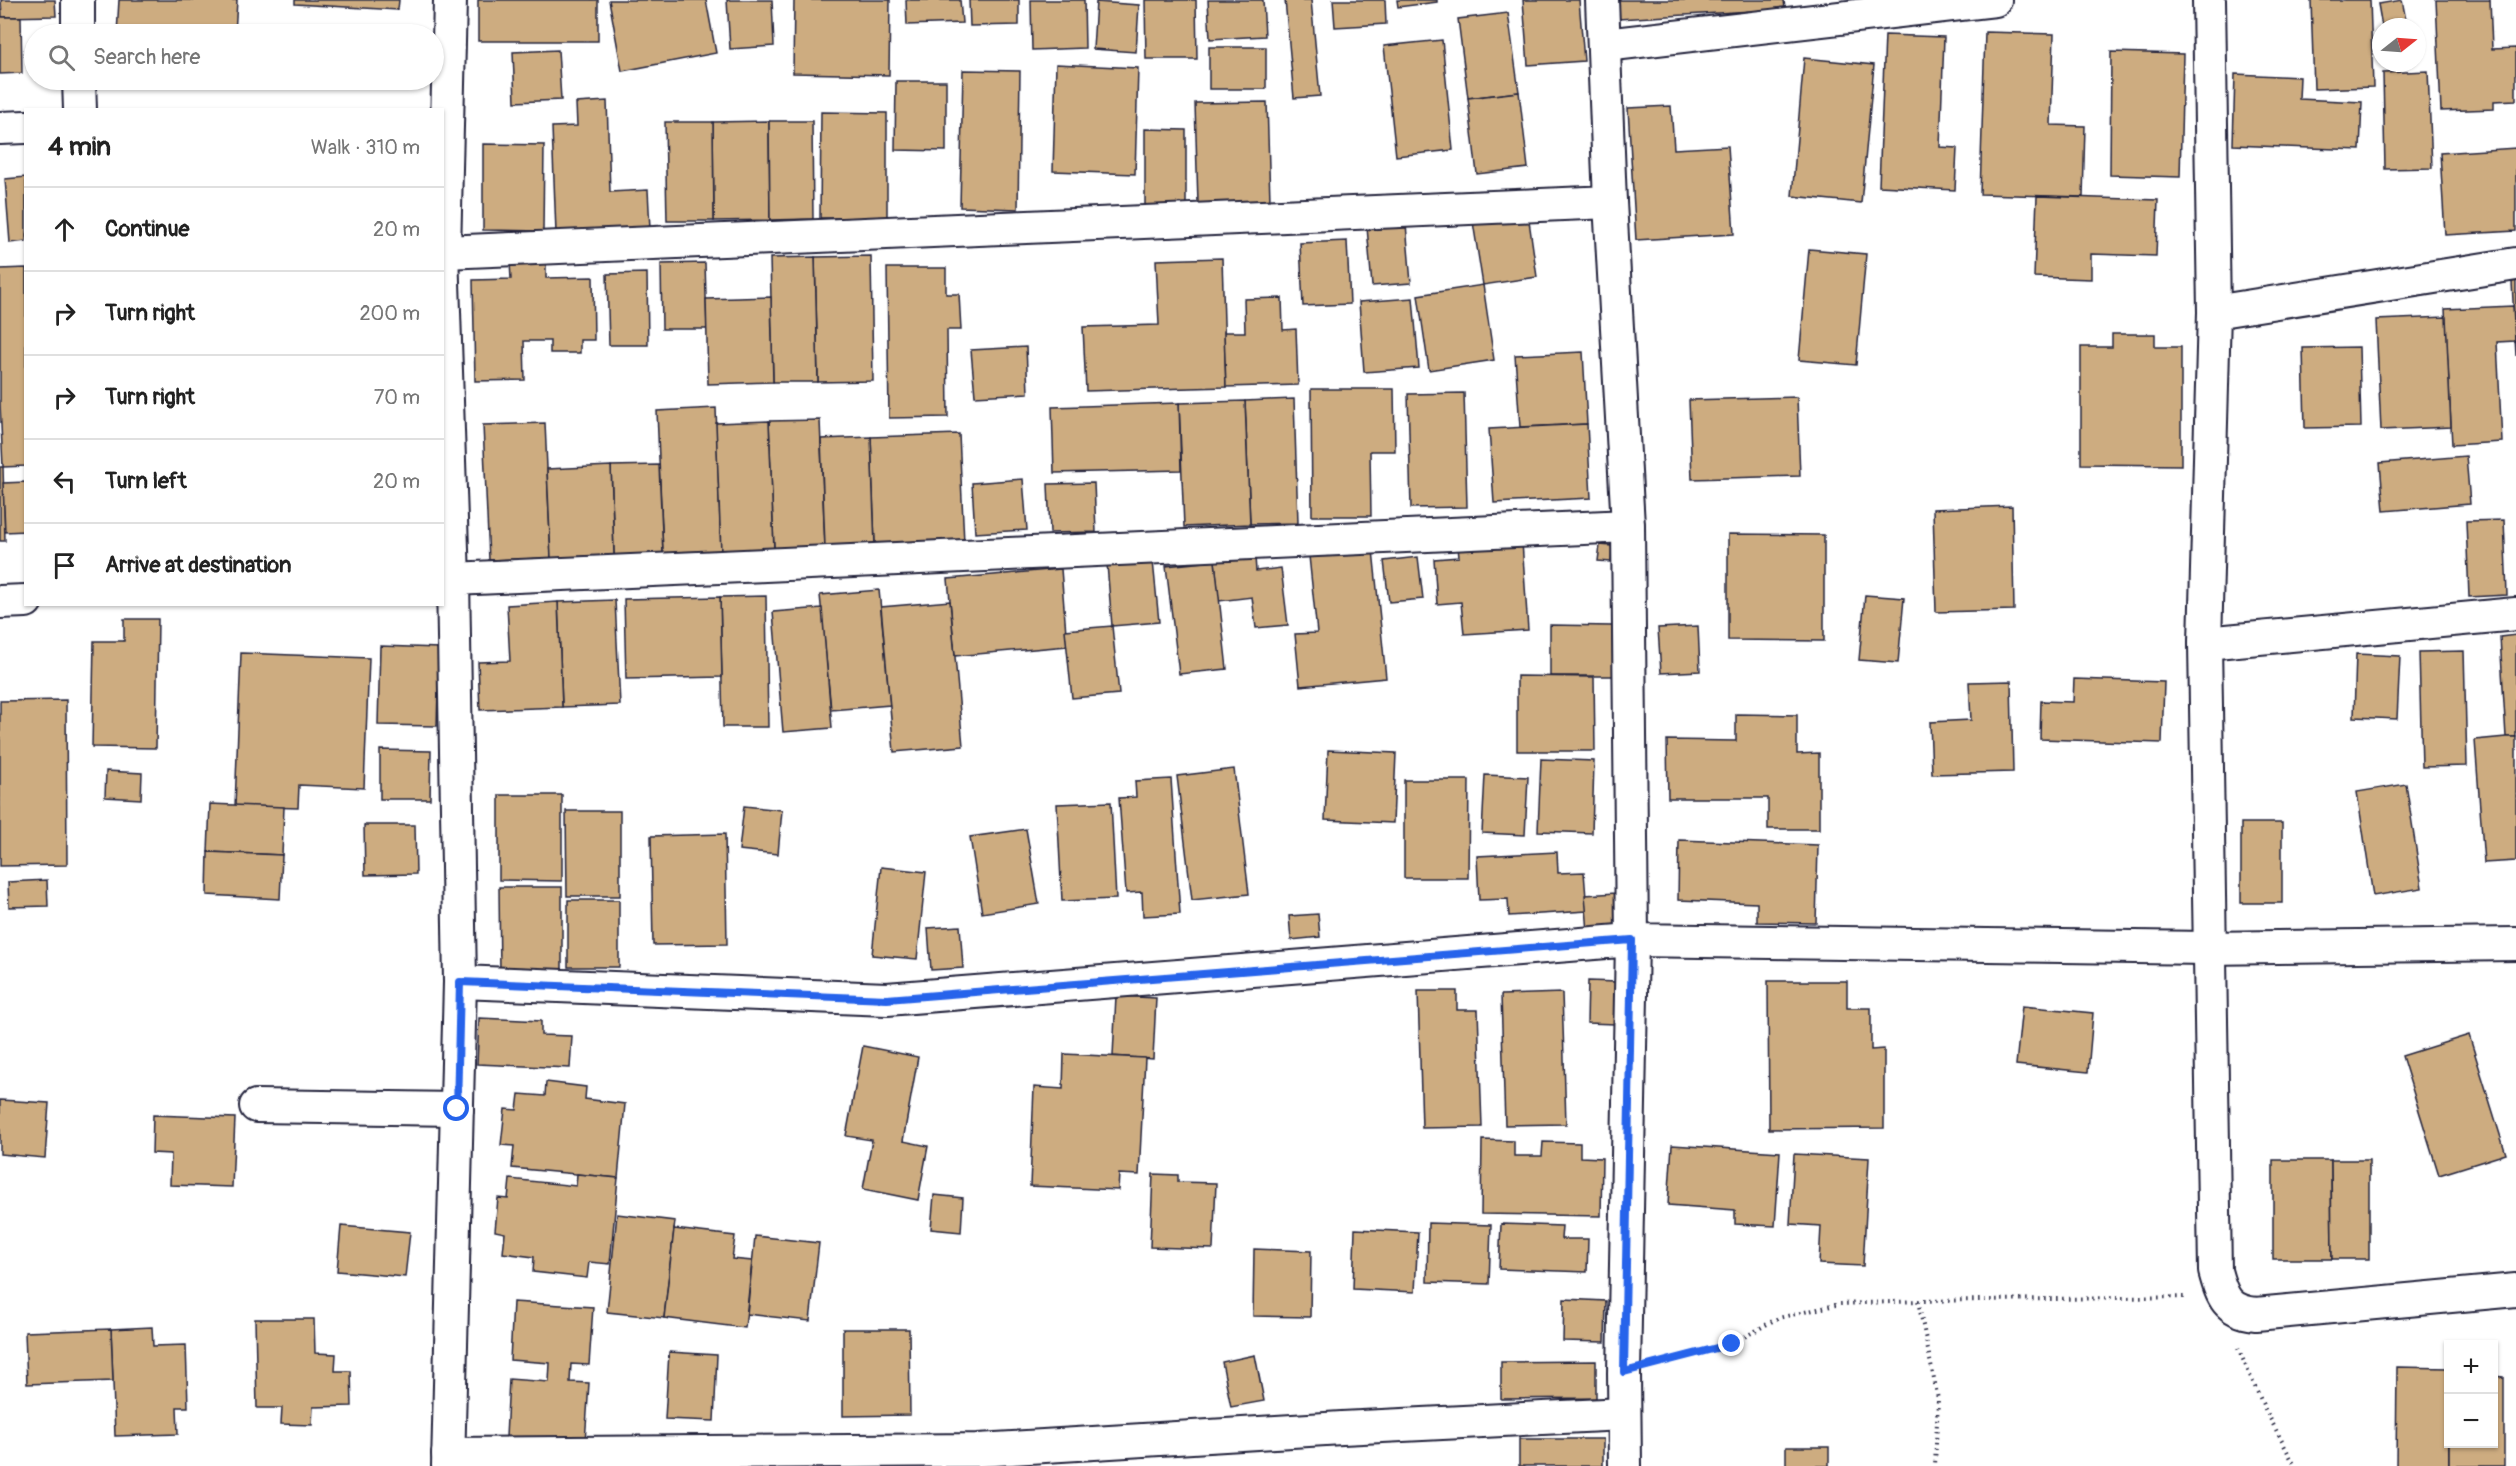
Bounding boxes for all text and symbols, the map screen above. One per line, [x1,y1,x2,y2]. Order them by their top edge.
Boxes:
north arrow [2372,18,2426,72]
search box [24,24,444,90]
icon: search [45,41,78,74]
text: Search here [93,43,200,71]
text: 4 min [48,131,111,163]
text: Walk · 310 m [311,135,420,160]
icon: ahead [48,213,81,246]
text: Continue [105,215,189,243]
text: 20 m [373,217,420,242]
icon: right [48,297,81,330]
text: Turn right [105,299,195,327]
text: 200 m [359,301,420,326]
icon: right [48,381,81,414]
text: Turn right [105,383,195,411]
text: 70 m [374,385,420,410]
icon: left [48,465,81,498]
text: Turn left [105,467,187,495]
text: 20 m [373,469,420,494]
icon: arrive [48,549,81,582]
text: Arrive at destination [105,551,291,579]
route start [443,1095,469,1121]
route end [1718,1330,1744,1356]
map controls [2444,1340,2498,1448]
button: + [2444,1340,2498,1394]
button: − [2444,1394,2498,1448]

